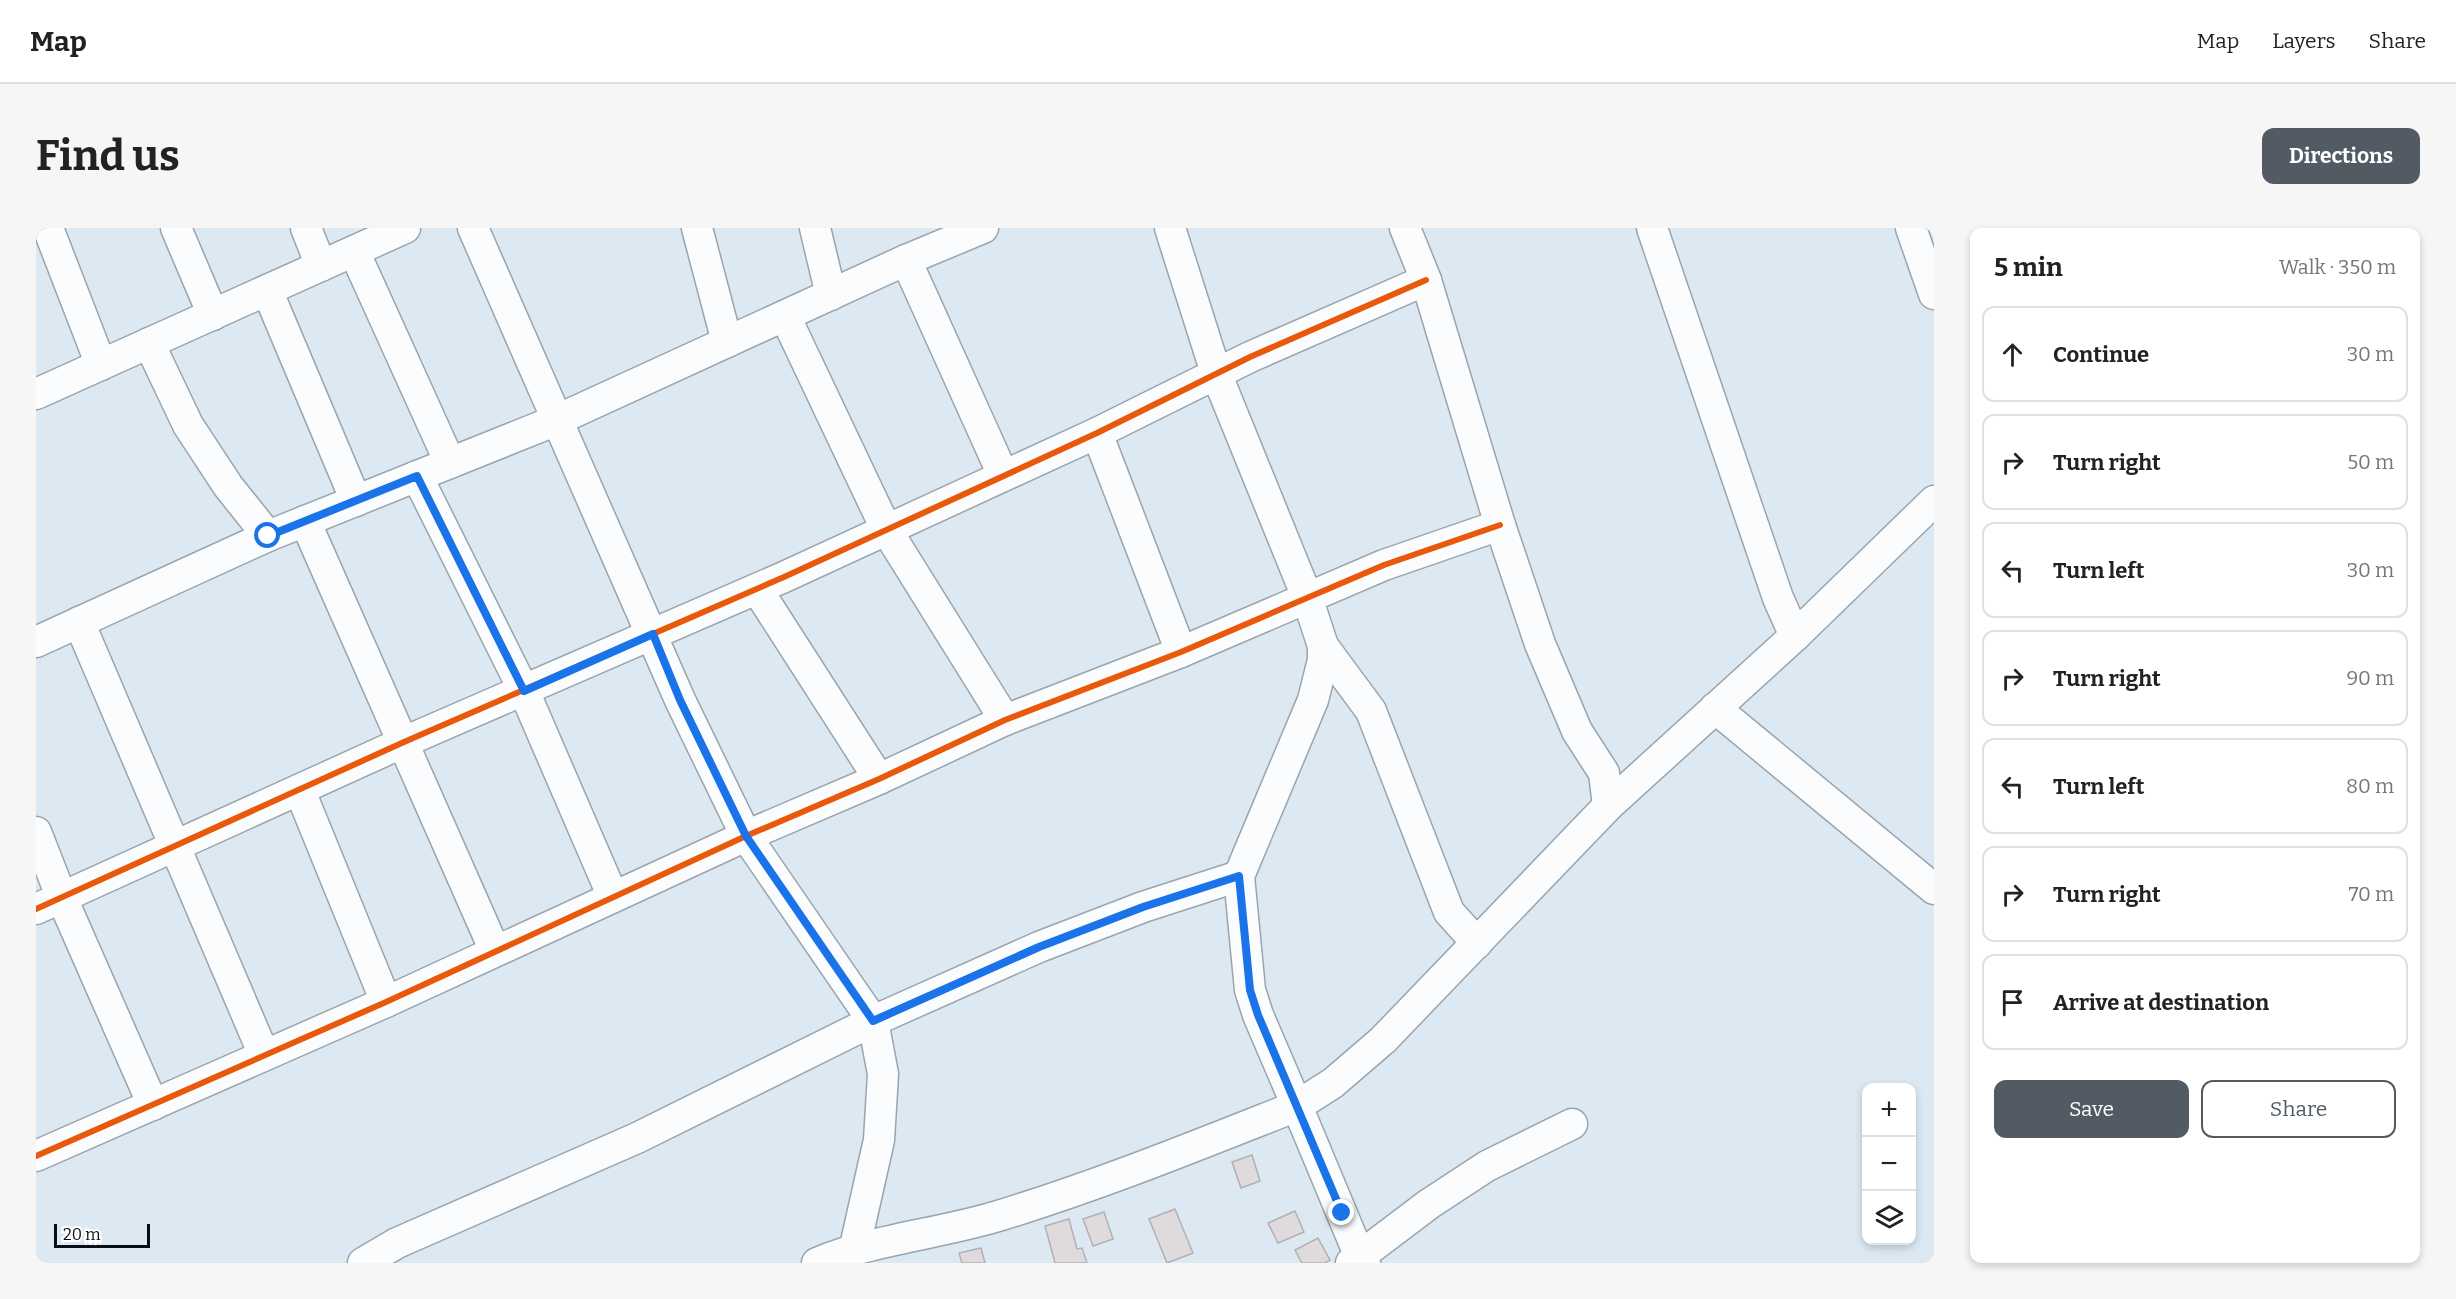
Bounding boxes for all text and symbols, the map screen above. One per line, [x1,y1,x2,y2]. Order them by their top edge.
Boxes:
text: Map [30,25,87,58]
text: Map [2197,28,2239,54]
text: Layers [2272,28,2336,54]
text: Share [2369,28,2426,54]
button: Directions [2262,128,2420,184]
text: Find us [36,131,180,181]
text: 5 min [1994,252,2063,283]
text: Walk · 350 m [2279,255,2396,279]
icon: ahead [1996,338,2029,371]
text: Continue [2053,341,2149,368]
text: 30 m [2347,342,2394,366]
icon: right [1996,446,2029,479]
text: Turn right [2053,449,2161,476]
text: 50 m [2347,450,2394,474]
route start [254,522,280,548]
icon: left [1996,554,2029,587]
text: Turn left [2053,557,2145,584]
text: 30 m [2347,558,2394,582]
icon: right [1996,662,2029,695]
text: Turn right [2053,665,2161,692]
text: 90 m [2346,666,2394,690]
icon: left [1996,770,2029,803]
text: Turn left [2053,773,2145,800]
text: 80 m [2346,774,2394,798]
icon: right [1996,878,2029,911]
text: Turn right [2053,881,2161,908]
text: 70 m [2348,882,2394,906]
icon: arrive [1996,986,2029,1019]
text: Arrive at destination [2053,989,2269,1016]
button: Save [1994,1080,2189,1138]
button: Share [2201,1080,2396,1138]
map controls [1862,1083,1916,1245]
button: + [1862,1083,1916,1137]
button: − [1862,1137,1916,1191]
button: layers [1862,1191,1916,1245]
route end [1328,1199,1354,1225]
scale bar [54,1221,150,1248]
text: 20 m [63,1225,100,1244]

